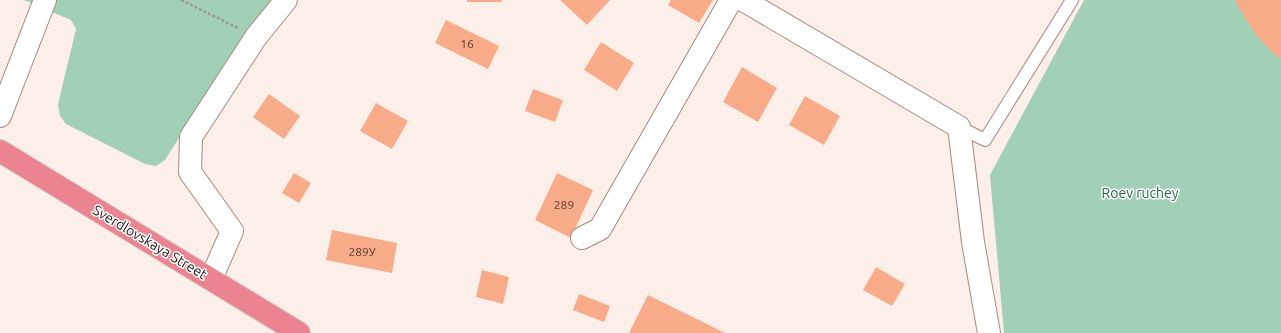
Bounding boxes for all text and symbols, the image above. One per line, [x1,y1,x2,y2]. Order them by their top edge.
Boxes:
house number: 16 [460,37,474,50]
park label: Roev ruchey [1102,185,1179,201]
house number: 289 [554,198,574,211]
street label: Sverdlovskaya Street [90,202,210,283]
house number: 289У [348,245,376,258]

